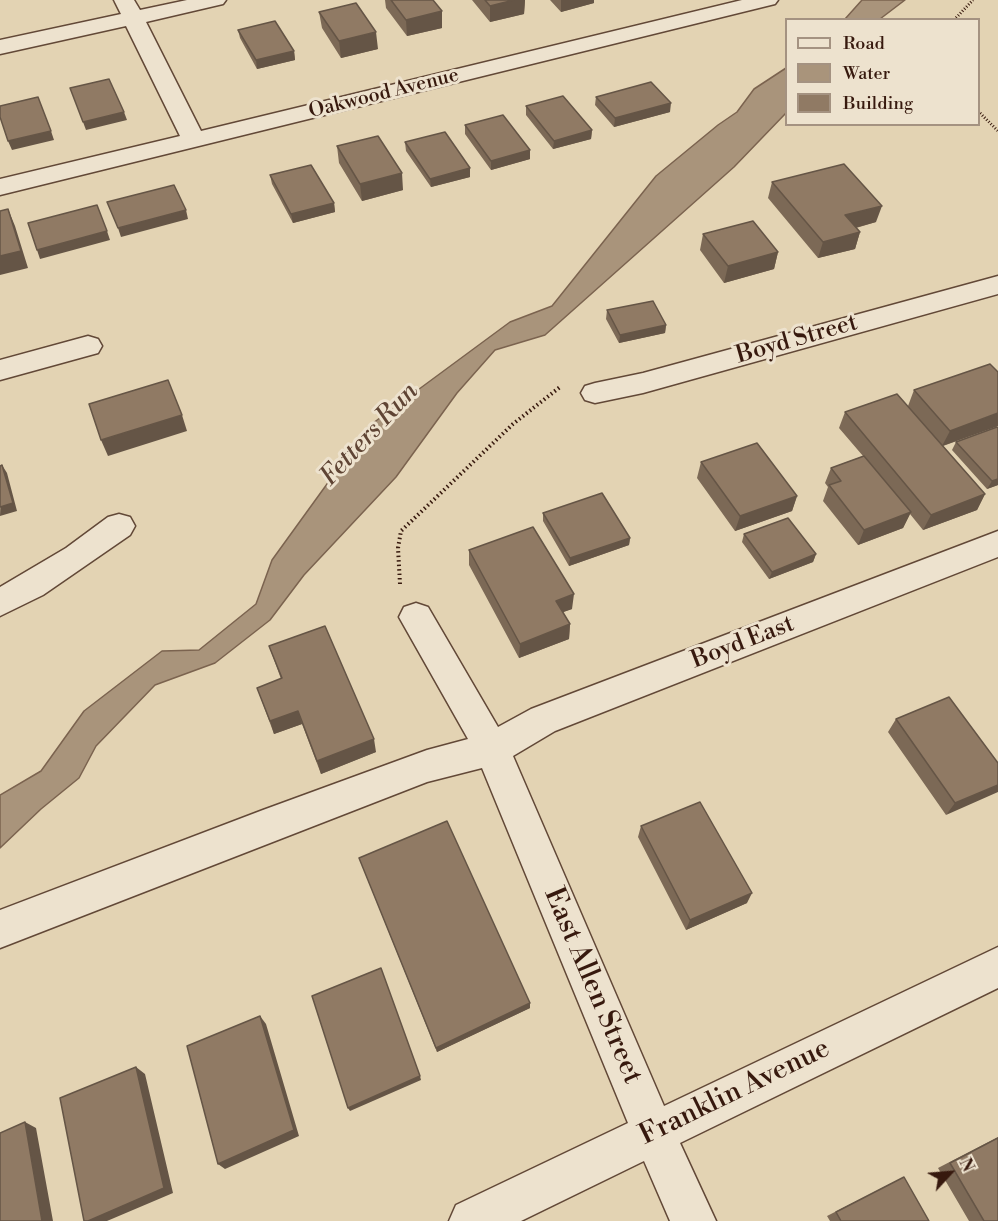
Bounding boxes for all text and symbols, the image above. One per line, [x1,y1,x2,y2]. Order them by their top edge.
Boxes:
legend [785,18,980,126]
text: Road [843,32,885,55]
text: Water [843,62,890,85]
street label: Oakwood Avenue [307,64,461,124]
text: Building [843,92,913,115]
street label: Boyd Street [733,309,861,371]
water label: Fetters Run [314,377,426,493]
street label: Boyd East [688,610,798,676]
street label: East Allen Street [535,883,649,1089]
street label: Franklin Avenue [634,1032,836,1154]
north arrow [920,1143,980,1203]
text: N [954,1155,978,1175]

